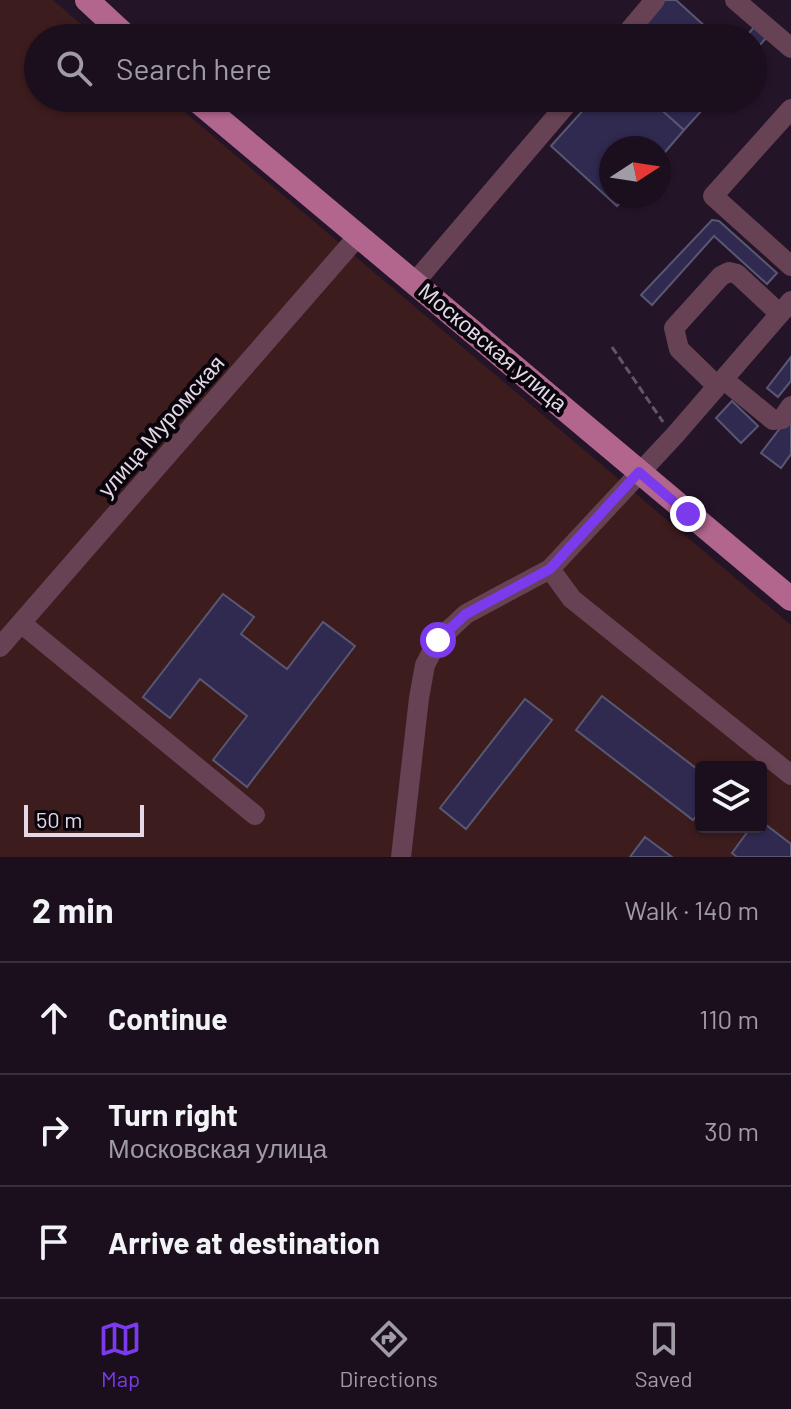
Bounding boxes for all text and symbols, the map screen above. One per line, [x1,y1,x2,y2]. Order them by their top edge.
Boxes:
search box [24,24,767,112]
icon: search [52,46,96,90]
text: Search here [116,50,272,86]
north arrow [599,136,671,208]
street label: Московская улица [414,277,574,417]
street label: улица Муромская [92,349,230,502]
route end [670,496,706,532]
route start [420,622,456,658]
map controls [695,761,767,833]
button: layers [695,761,767,833]
scale bar [24,801,144,837]
text: 50 m [36,806,82,832]
text: 2 min [32,889,114,930]
text: Walk · 140 m [624,894,759,925]
icon: ahead [32,996,76,1040]
text: Continue [108,1000,228,1036]
text: 110 m [699,1003,759,1034]
text: Turn right [108,1096,238,1132]
icon: right [32,1108,76,1152]
text: 30 m [704,1115,759,1146]
text: Московская улица [108,1132,327,1163]
icon: arrive [32,1220,76,1264]
text: Arrive at destination [108,1224,380,1260]
tab: Map [98,1317,142,1391]
tab: Directions [339,1317,438,1391]
tab: Saved [635,1317,692,1391]

